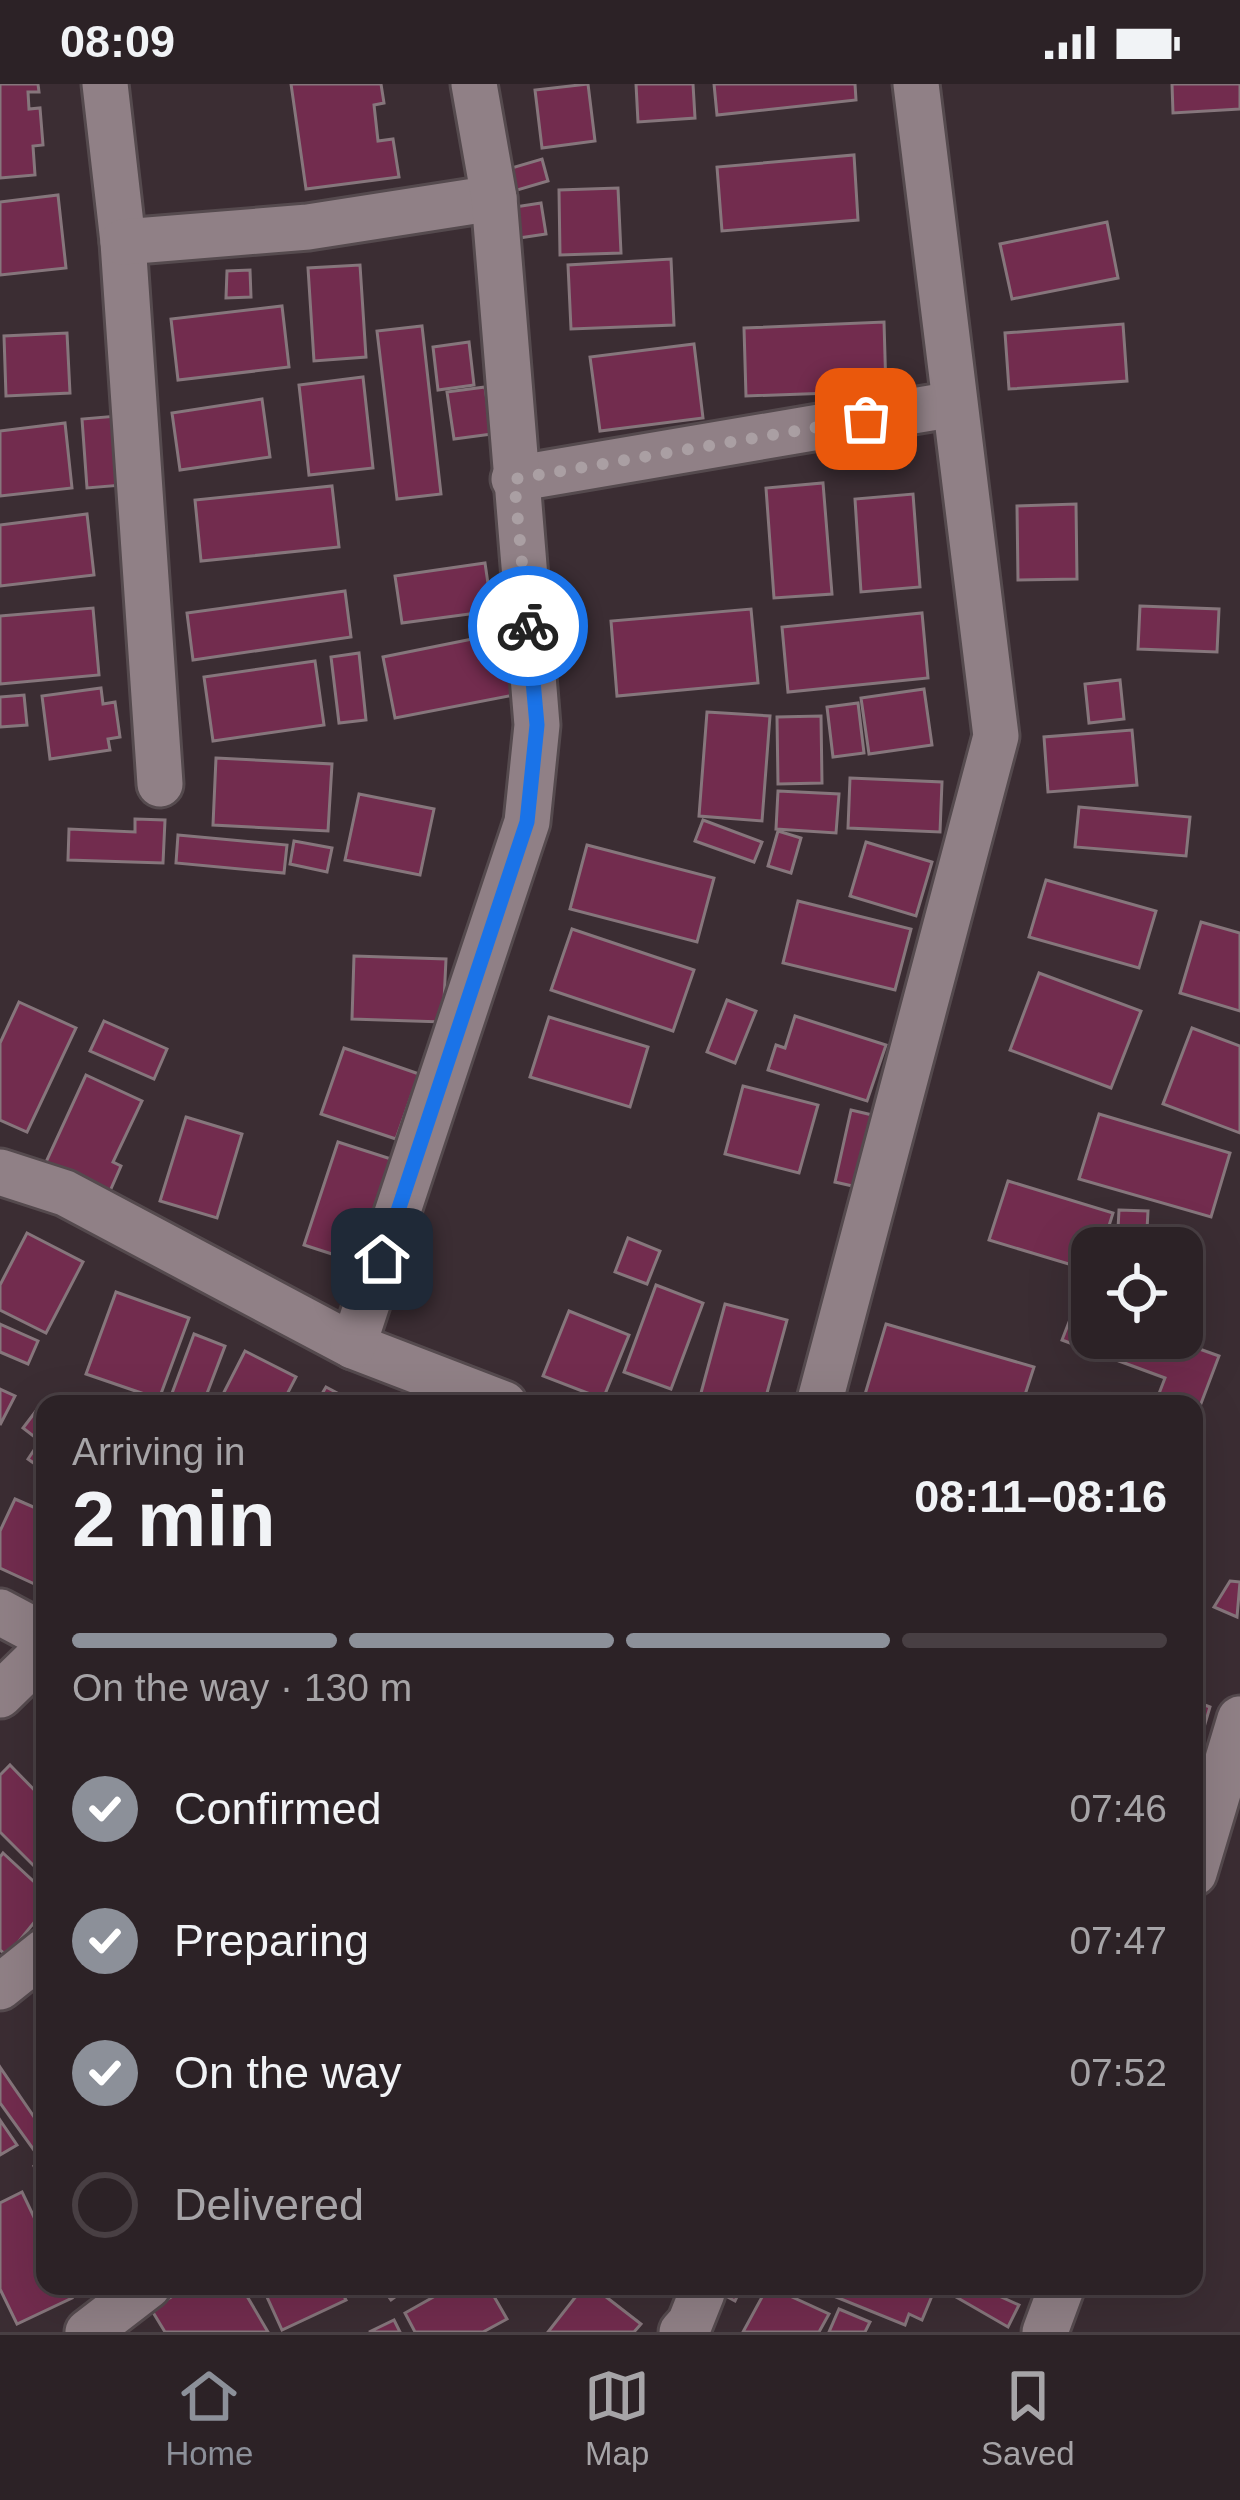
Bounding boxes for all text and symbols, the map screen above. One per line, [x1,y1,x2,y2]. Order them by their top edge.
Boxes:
text: 08:09 [60,16,175,67]
pin [815,368,917,470]
icon: bag [833,386,899,452]
courier [468,566,588,686]
icon: bike [495,593,561,659]
pin [331,1208,433,1310]
icon: home [349,1226,415,1292]
map controls [1071,1227,1203,1359]
button: locate [1071,1227,1203,1359]
text: Arriving in [72,1430,245,1473]
text: 08:11–08:16 [914,1471,1167,1522]
text: 2 min [72,1475,276,1563]
text: On the way · 130 m [72,1666,412,1709]
icon: check [72,1776,138,1842]
text: Confirmed [174,1783,382,1834]
text: 07:46 [1069,1787,1167,1830]
icon: check [72,1908,138,1974]
text: Preparing [174,1915,369,1966]
text: 07:47 [1069,1919,1167,1962]
icon: check [72,2040,138,2106]
text: On the way [174,2047,402,2098]
text: 07:52 [1069,2051,1167,2094]
text: Delivered [174,2179,364,2230]
tab: Home [165,2363,253,2473]
tab: Map [584,2363,650,2473]
tab: Saved [981,2363,1075,2473]

